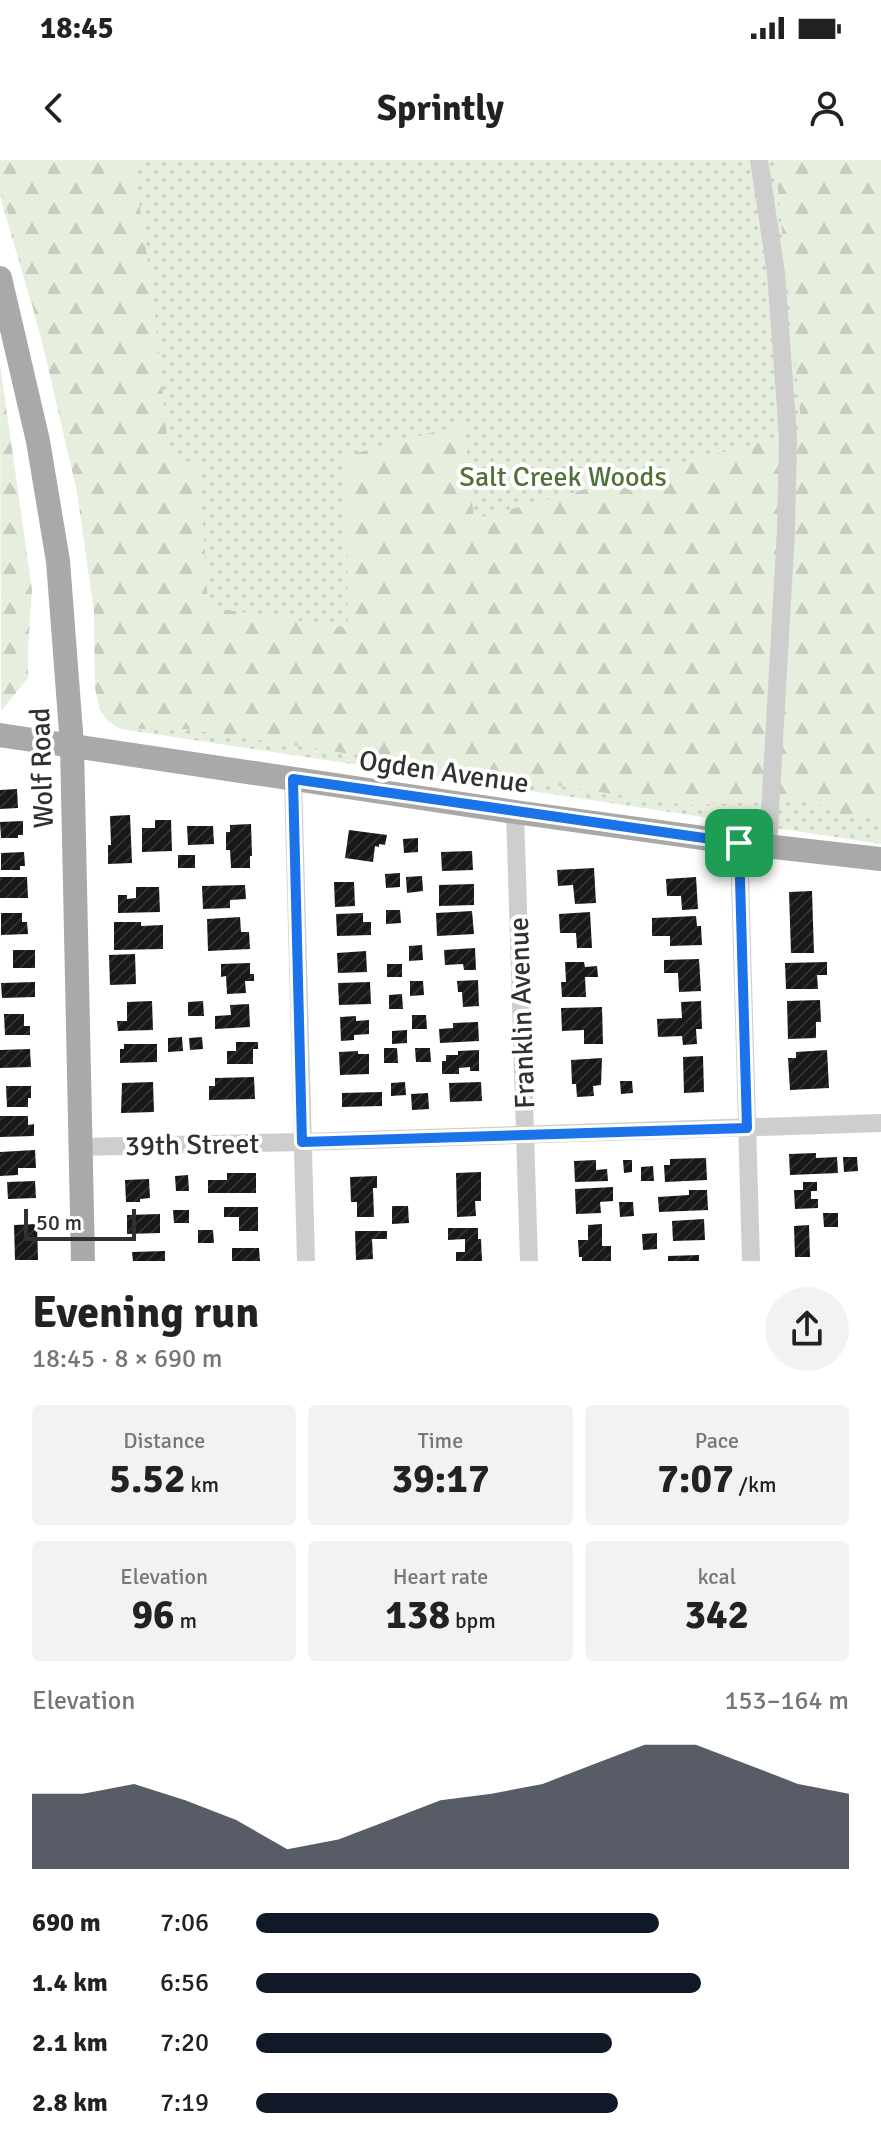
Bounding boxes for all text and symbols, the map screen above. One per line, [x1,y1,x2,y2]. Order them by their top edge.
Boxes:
text: 18:45 [40,10,114,47]
icon: back [32,86,76,130]
text: Sprintly [377,86,504,131]
icon: person [805,86,849,130]
park label: Salt Creek Woods [459,460,667,494]
street label: Wolf Road [23,707,61,829]
street label: Ogden Avenue [357,743,531,801]
pin [705,809,773,877]
icon: arrive [717,821,761,865]
street label: Franklin Avenue [502,917,542,1109]
street label: 39th Street [125,1127,260,1163]
scale bar [24,1205,136,1241]
text: 50 m [36,1209,82,1236]
text: Evening run [32,1286,259,1340]
button: share [765,1287,849,1371]
text: 18:45 · 8 × 690 m [32,1343,223,1375]
text: Distance [123,1427,205,1454]
text: Time [418,1427,463,1454]
text: Pace [695,1427,739,1454]
text: 5.52 [109,1454,186,1504]
text: 39:17 [391,1454,490,1504]
text: 7:07 [657,1454,734,1504]
text: km [186,1471,219,1498]
text: /km [734,1471,776,1498]
text: Elevation [120,1563,208,1590]
text: Heart rate [393,1563,488,1590]
text: kcal [698,1563,736,1590]
text: 96 [131,1590,175,1640]
text: 138 [385,1590,450,1640]
text: 342 [684,1590,749,1640]
text: m [175,1607,197,1634]
text: bpm [450,1607,496,1634]
text: Elevation [32,1685,136,1717]
text: 153–164 m [725,1685,849,1717]
text: 690 m [32,1907,101,1939]
text: 7:06 [160,1907,209,1939]
text: 1.4 km [32,1967,108,1999]
text: 6:56 [160,1967,209,1999]
text: 2.1 km [32,2027,108,2059]
text: 7:20 [160,2027,209,2059]
text: 2.8 km [32,2087,108,2119]
text: 7:19 [160,2087,209,2119]

